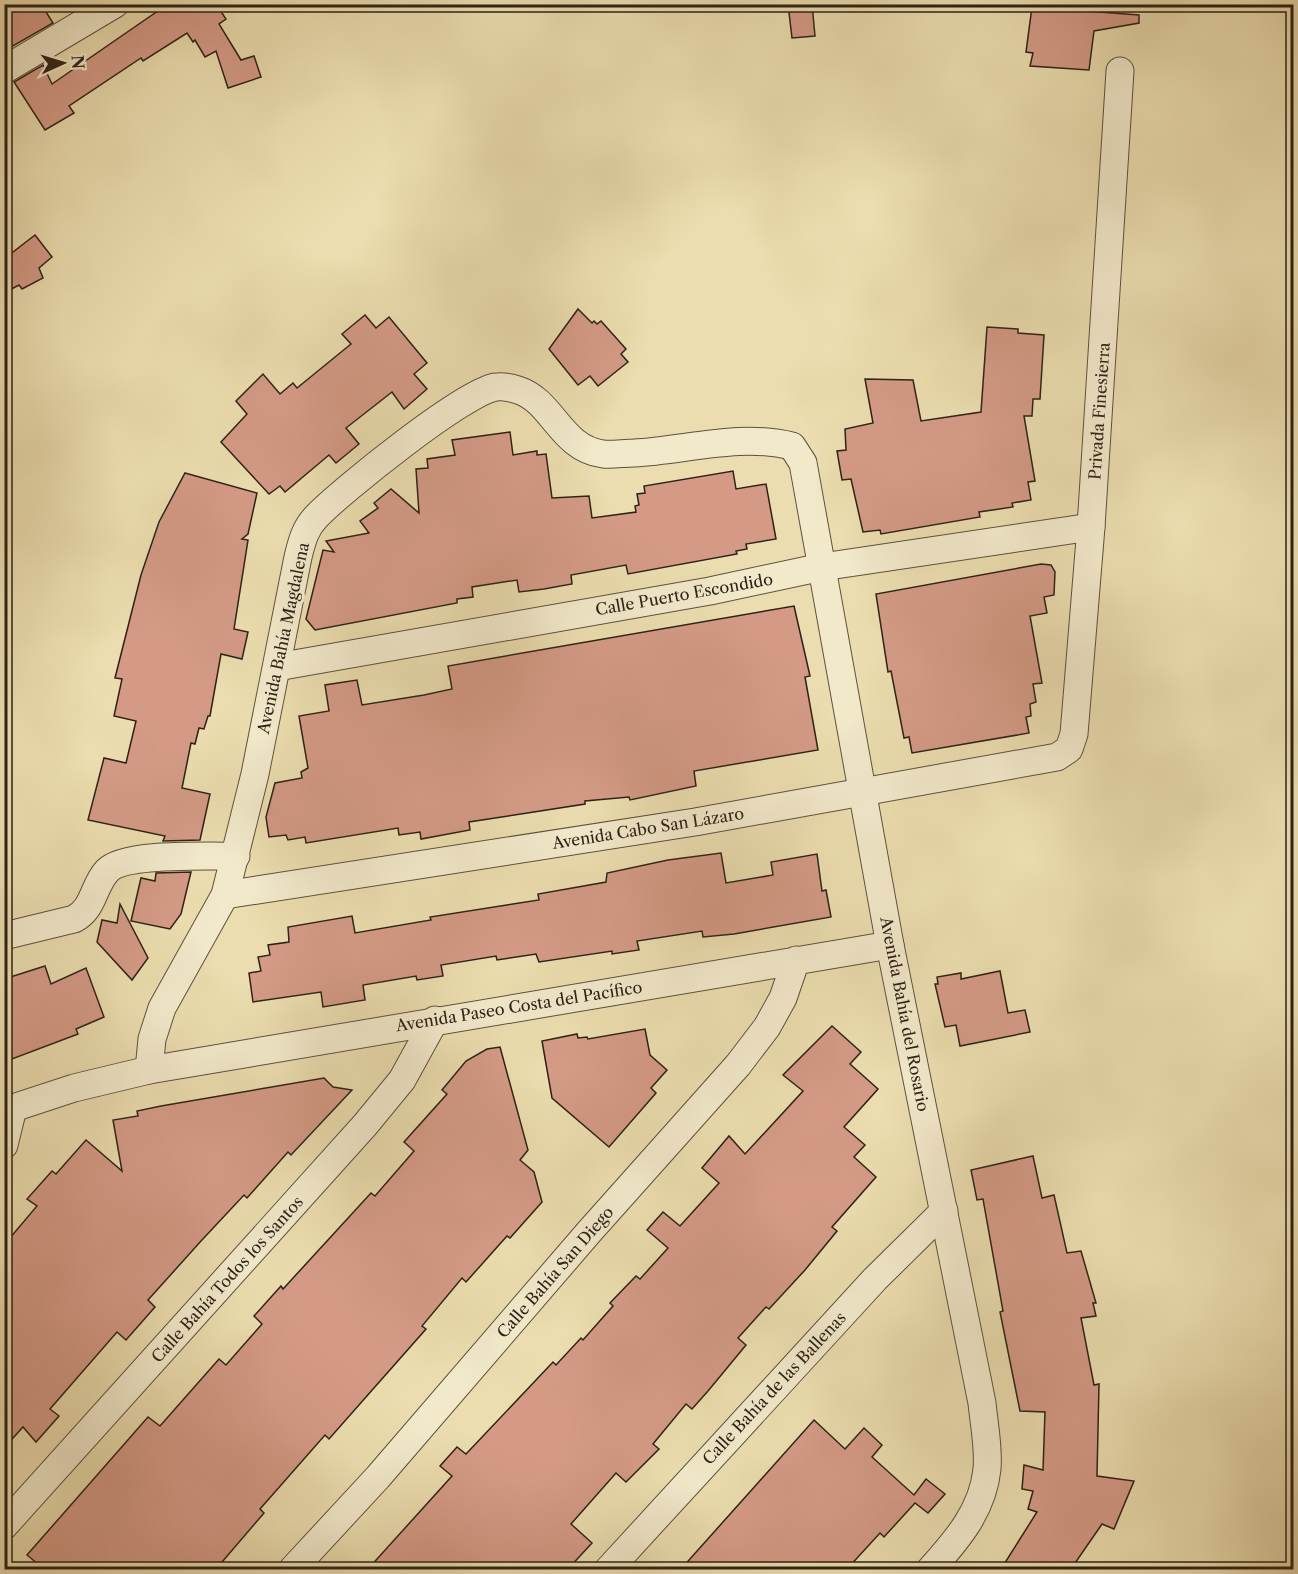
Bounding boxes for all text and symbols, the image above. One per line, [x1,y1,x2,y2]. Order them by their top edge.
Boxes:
north arrow [33,33,93,93]
text: N [68,54,88,70]
street label: Privada Finesierra [1084,341,1114,480]
street label: Avenida Bahía Magdalena [253,540,313,737]
street label: Calle Puerto Escondido [594,569,774,619]
street label: Avenida Cabo San Lázaro [550,803,745,853]
street label: Avenida Bahía del Rosario [876,914,934,1113]
street label: Avenida Paseo Costa del Pacífico [393,977,644,1036]
street label: Calle Bahía Todos los Santos [147,1192,307,1366]
street label: Calle Bahía San Diego [492,1202,618,1342]
street label: Calle Bahía de las Ballenas [698,1308,850,1468]

